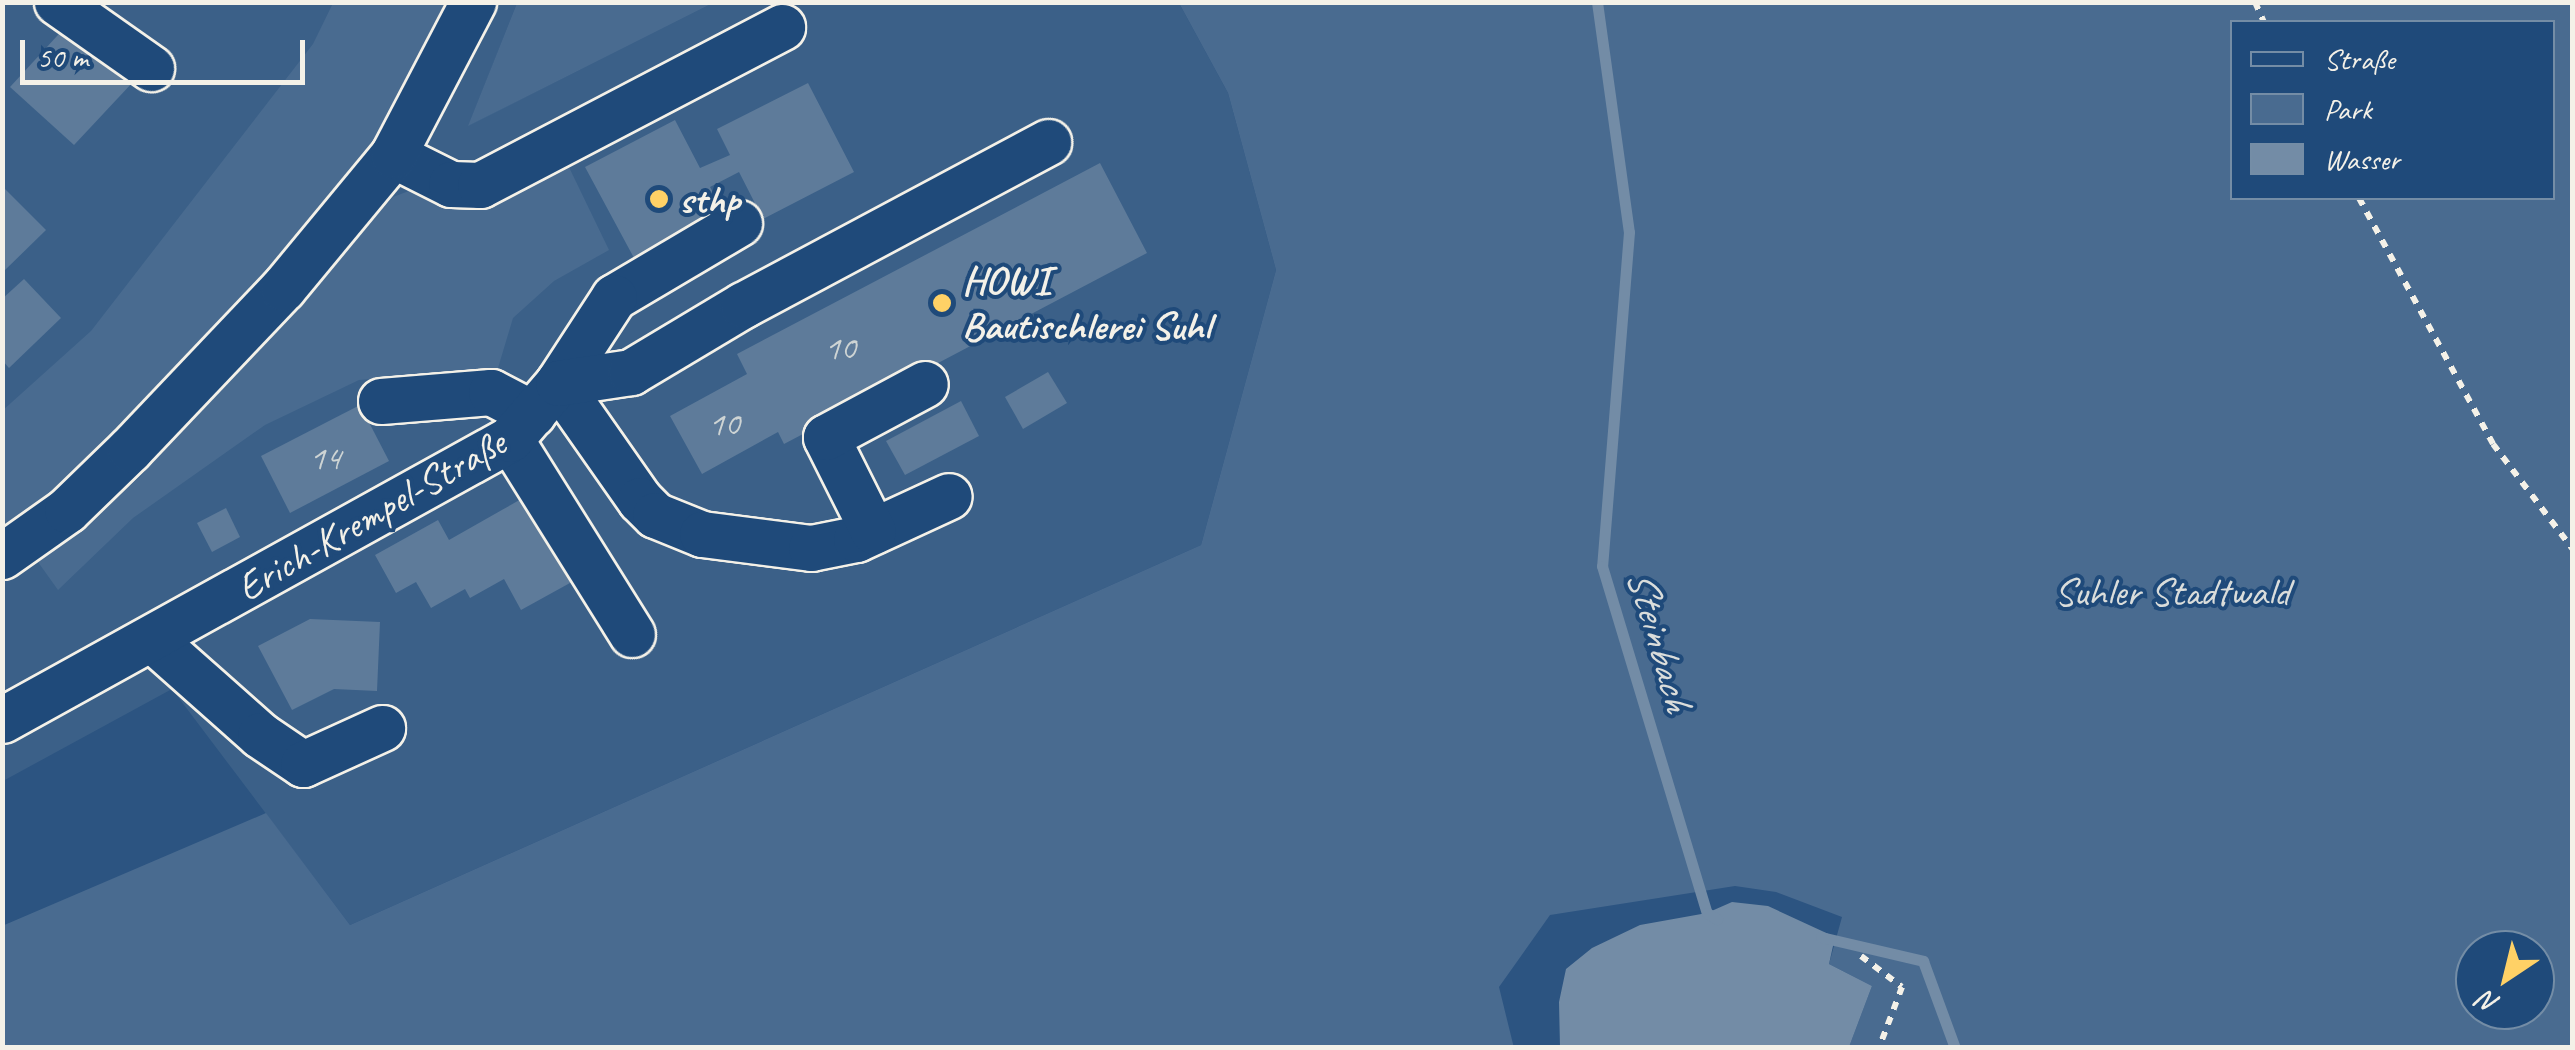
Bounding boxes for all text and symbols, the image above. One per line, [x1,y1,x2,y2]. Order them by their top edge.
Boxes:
scale bar [25,20,310,82]
legend [2230,20,2555,200]
text: 50 m [37,38,88,76]
text: Straße [2324,40,2395,78]
text: Park [2324,90,2372,128]
text: Wasser [2324,140,2400,178]
place label: sthp [679,175,740,223]
marker: sthp [648,188,670,210]
place label: HOWI Bautischlerei Suhl [962,256,1210,350]
marker: HOWI Bautischlerei Suhl [931,292,953,314]
house number: 10 [824,327,856,369]
house number: 10 [708,403,740,445]
street label: Erich-Krempel-Straße [228,419,514,611]
house number: 14 [309,437,341,479]
water label: Steinbach [1615,563,1703,717]
park label: Suhler Stadtwald [2055,568,2289,616]
north arrow [2455,930,2555,1030]
text: N [2472,984,2506,1023]

